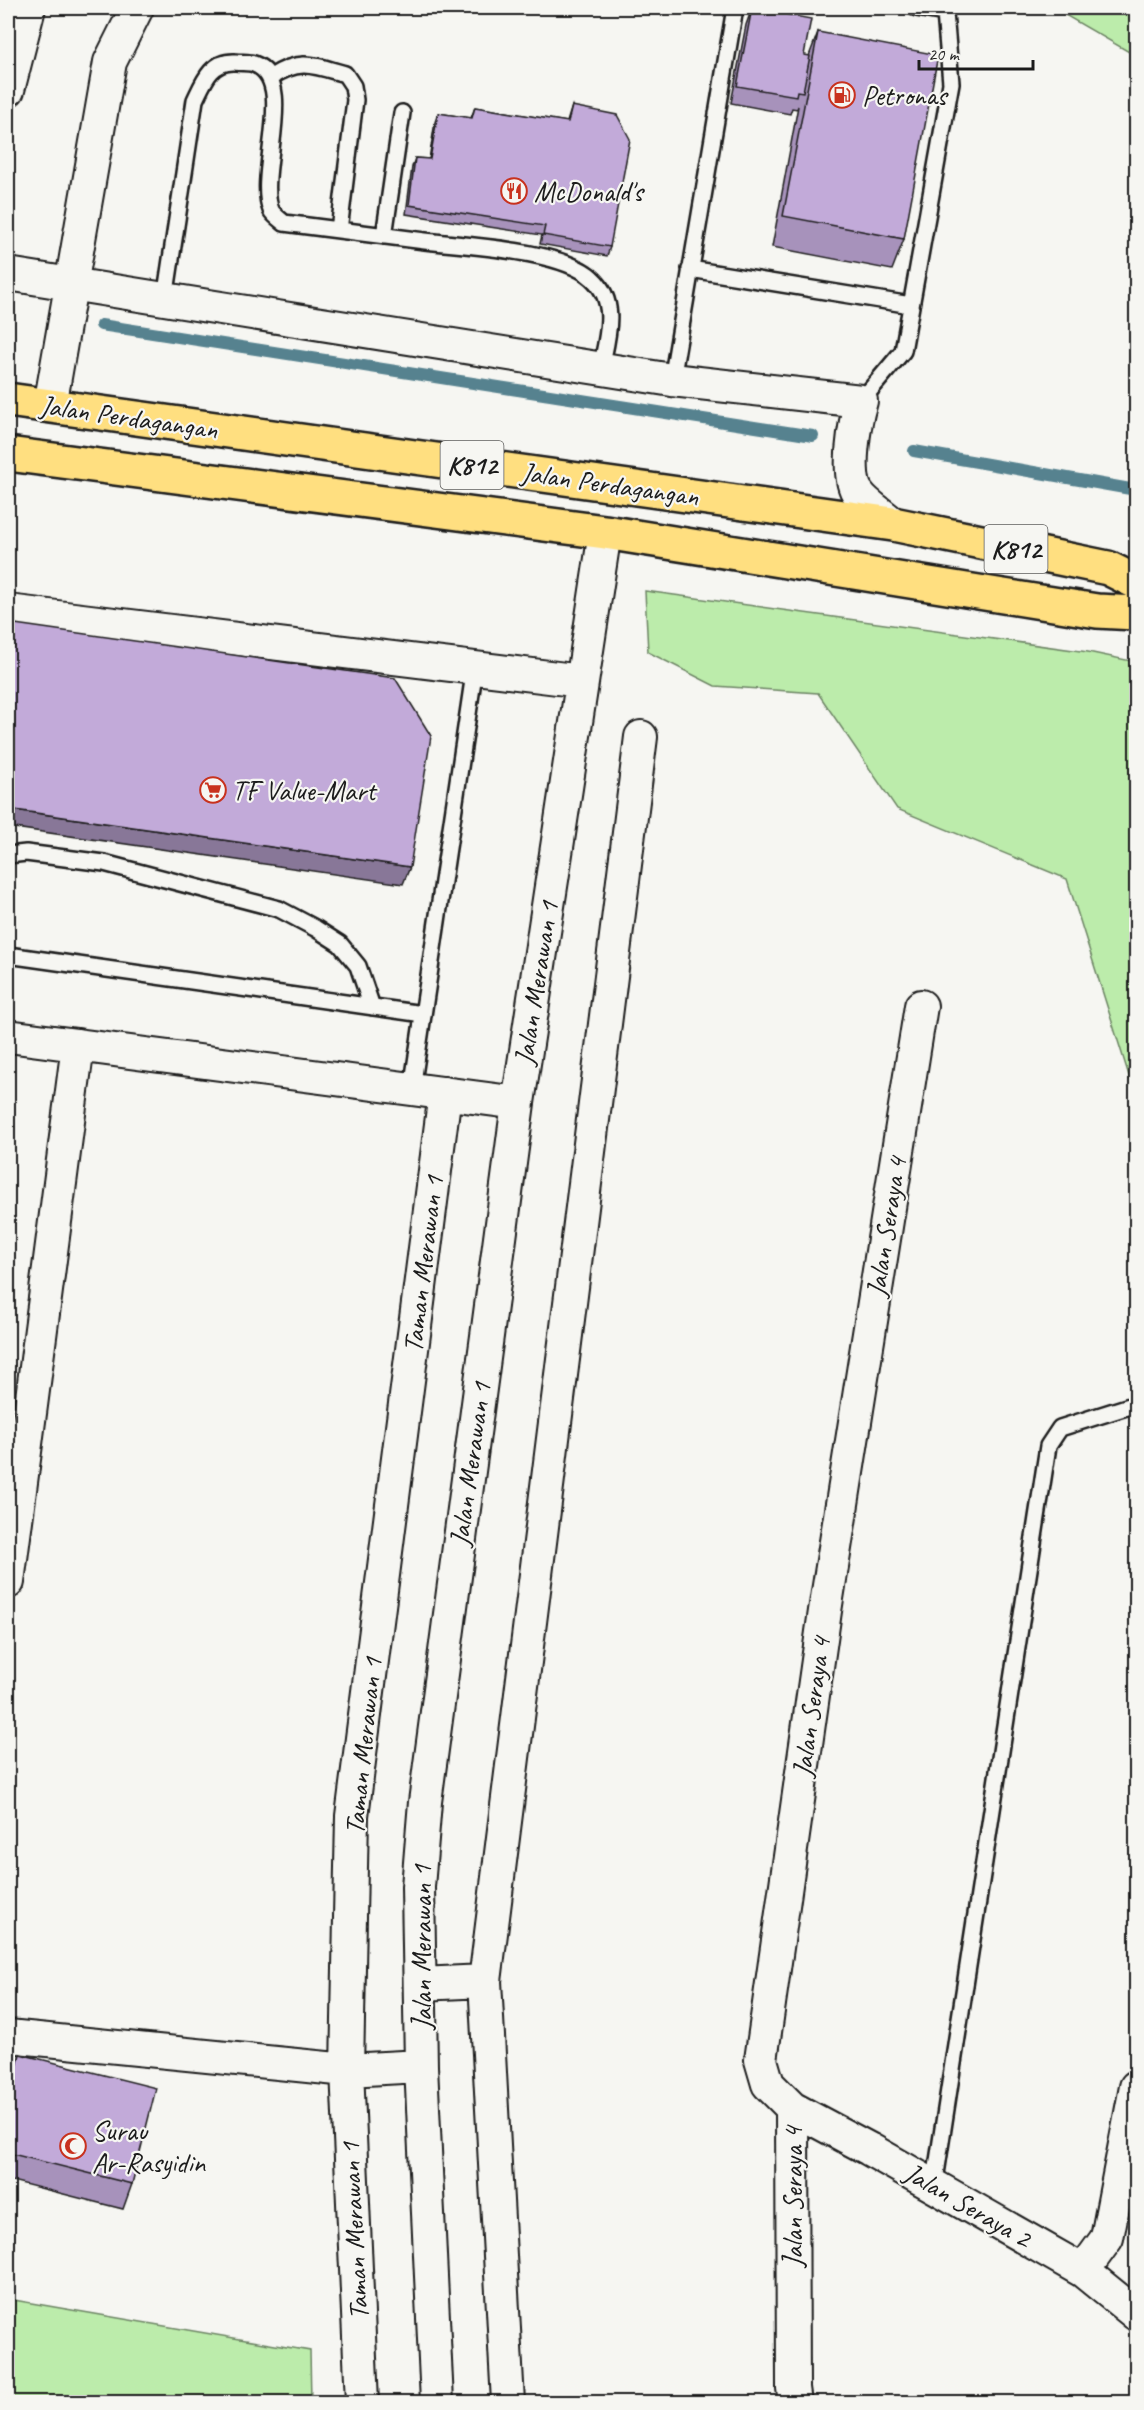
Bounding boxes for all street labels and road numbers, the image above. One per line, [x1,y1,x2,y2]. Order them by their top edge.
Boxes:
street label: Jalan Perdagangan [36,387,220,447]
road number: K812 [440,441,504,489]
street label: Jalan Perdagangan [517,454,701,514]
road number: K812 [984,525,1048,573]
street label: Jalan Merawan 1 [506,897,566,1069]
street label: Jalan Seraya 4 [857,1153,915,1301]
street label: Taman Merawan 1 [395,1172,451,1354]
street label: Jalan Merawan 1 [441,1379,499,1550]
street label: Jalan Seraya 4 [784,1633,838,1781]
street label: Taman Merawan 1 [336,1654,390,1836]
street label: Jalan Merawan 1 [404,1863,439,2031]
street label: Jalan Seraya 4 [775,2124,810,2269]
street label: Taman Merawan 1 [332,2140,376,2321]
street label: Jalan Seraya 2 [897,2154,1040,2256]

